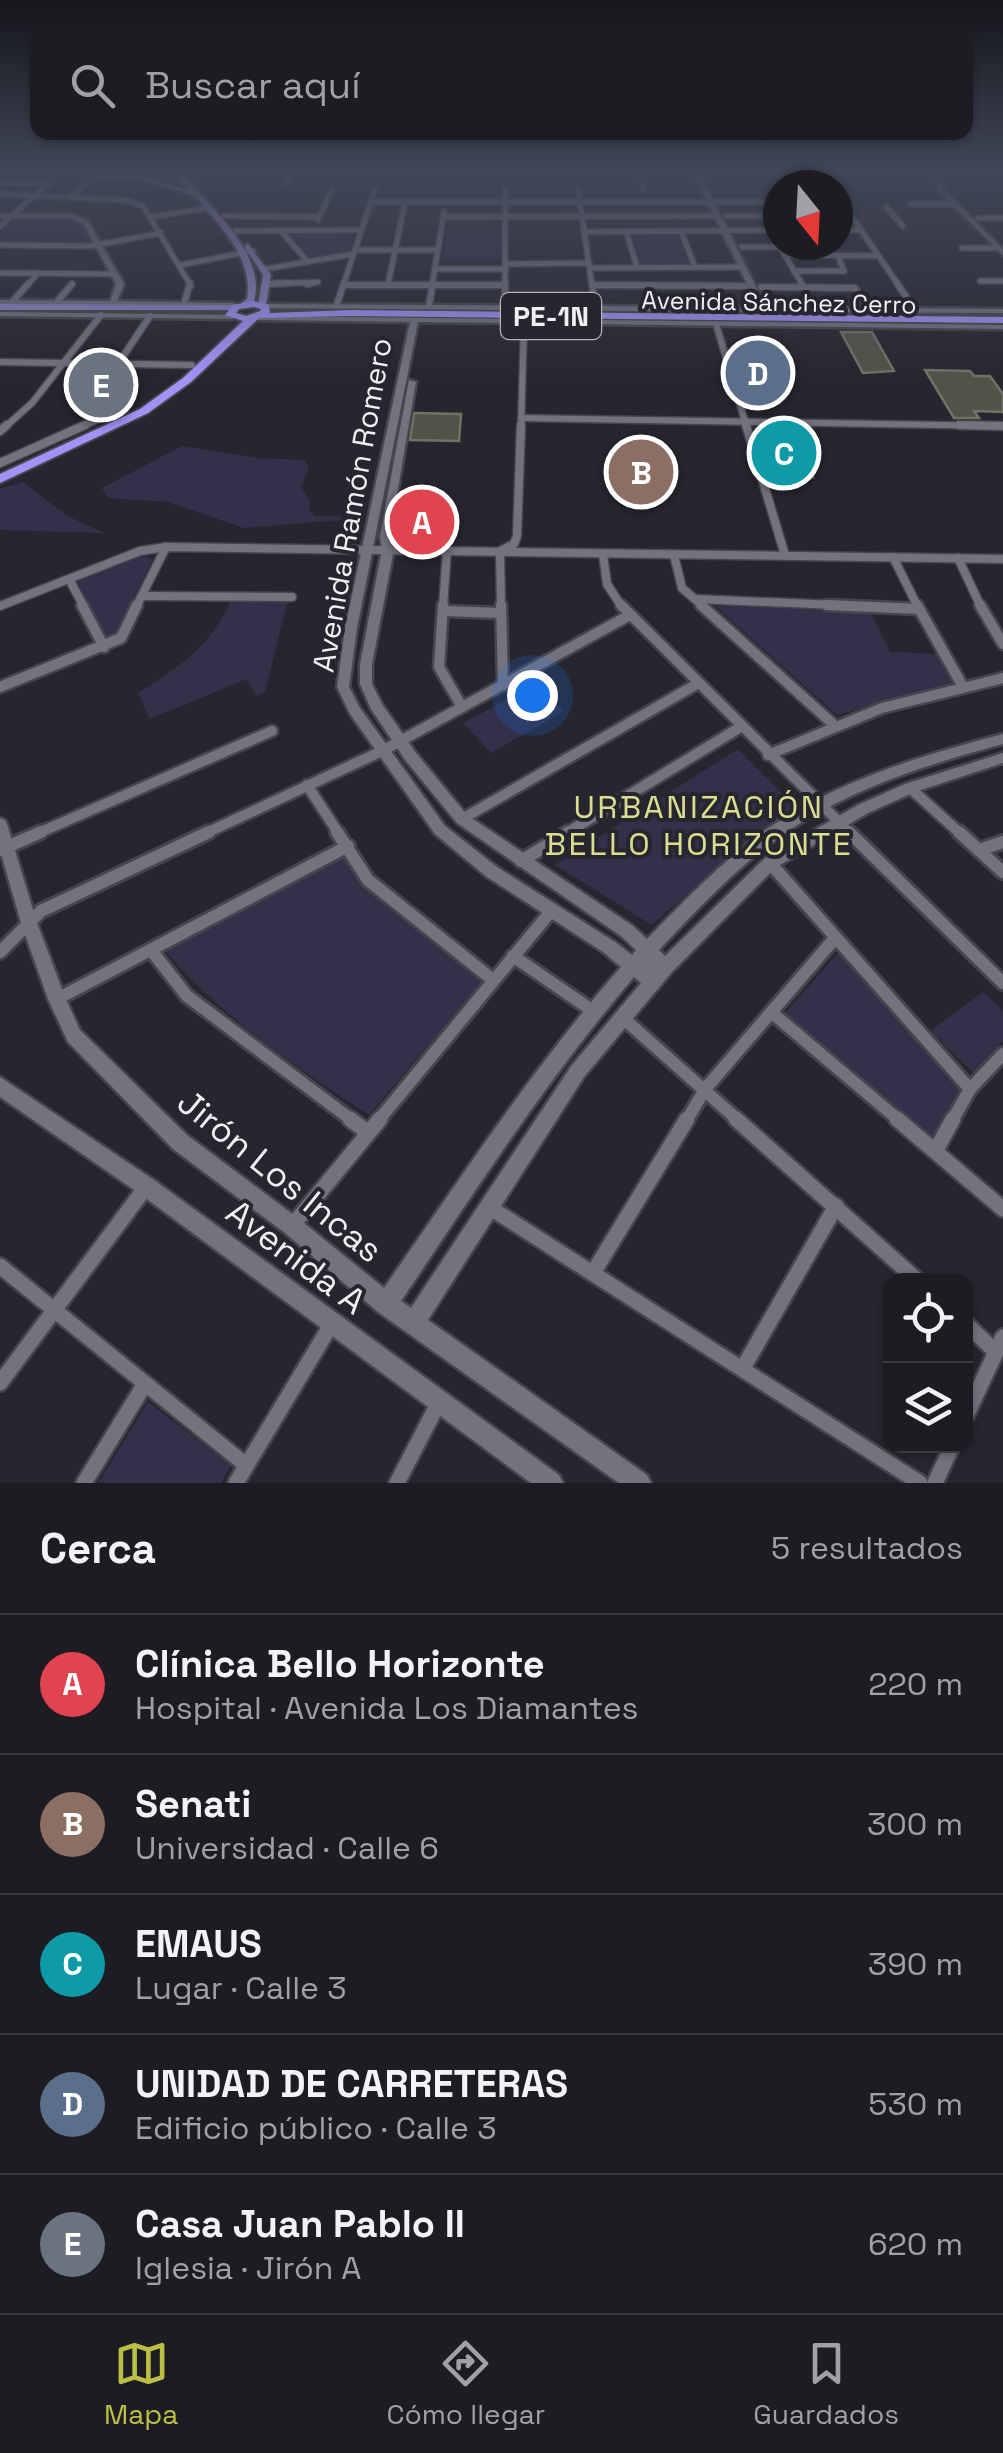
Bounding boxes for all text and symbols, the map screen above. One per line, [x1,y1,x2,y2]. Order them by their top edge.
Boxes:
search box [30,30,973,140]
icon: search [65,58,120,113]
text: Buscar aquí [145,61,360,109]
north arrow [763,170,853,260]
street label: Avenida Sánchez Cerro [641,284,917,320]
road number: PE-1N [501,293,601,339]
street label: Avenida Ramón Romero [303,335,401,675]
pin: D [726,336,790,410]
pin: E [68,348,134,422]
pin: C [752,416,816,490]
pin: B [608,434,674,510]
pin: A [390,484,454,560]
your location [507,670,558,721]
district label: URBANIZACIÓN BELLO HORIZONTE [545,787,853,864]
street label: Jirón Los Incas [168,1080,392,1272]
street label: Avenida A [217,1190,375,1324]
map controls [883,1273,973,1453]
button: locate [883,1273,973,1363]
button: layers [883,1363,973,1453]
text: Cerca [40,1522,156,1575]
text: 5 resultados [771,1528,963,1568]
text: Clínica Bello Horizonte [135,1640,545,1688]
text: A [62,1664,83,1704]
text: 220 m [868,1664,963,1704]
text: Hospital · Avenida Los Diamantes [135,1688,639,1728]
text: Senati [135,1780,251,1828]
text: B [62,1804,83,1844]
text: 300 m [867,1804,963,1844]
text: Universidad · Calle 6 [135,1828,439,1868]
text: EMAUS [135,1920,262,1968]
text: C [62,1944,83,1984]
text: 390 m [868,1944,963,1984]
text: Lugar · Calle 3 [135,1968,346,2008]
text: UNIDAD DE CARRETERAS [135,2060,568,2108]
text: D [62,2084,83,2124]
text: 530 m [868,2084,963,2124]
text: Edificio público · Calle 3 [135,2108,497,2148]
text: Casa Juan Pablo II [135,2200,465,2248]
text: E [64,2224,81,2264]
text: 620 m [868,2224,963,2264]
text: Iglesia · Jirón A [135,2248,361,2288]
tab: Mapa [104,2336,178,2432]
tab: Cómo llegar [387,2336,545,2432]
tab: Guardados [753,2336,899,2432]

